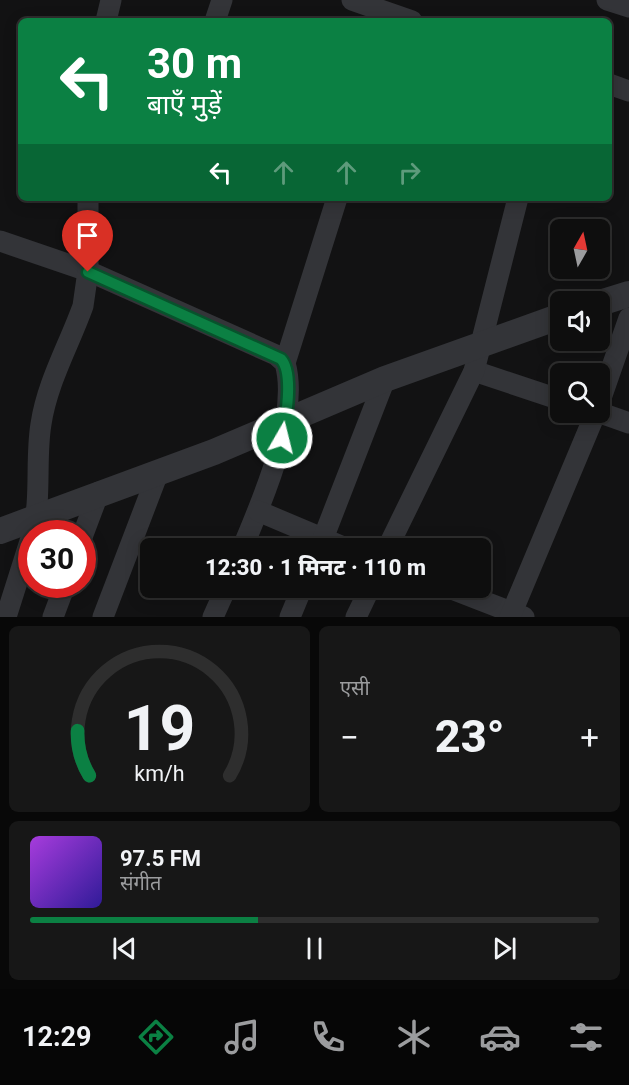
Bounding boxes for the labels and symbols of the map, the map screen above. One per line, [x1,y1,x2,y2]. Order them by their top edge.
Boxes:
pin [62,210,113,272]
north arrow [550,219,610,279]
position arrow [250,406,314,470]
speed limit sign: 30 [18,520,96,598]

